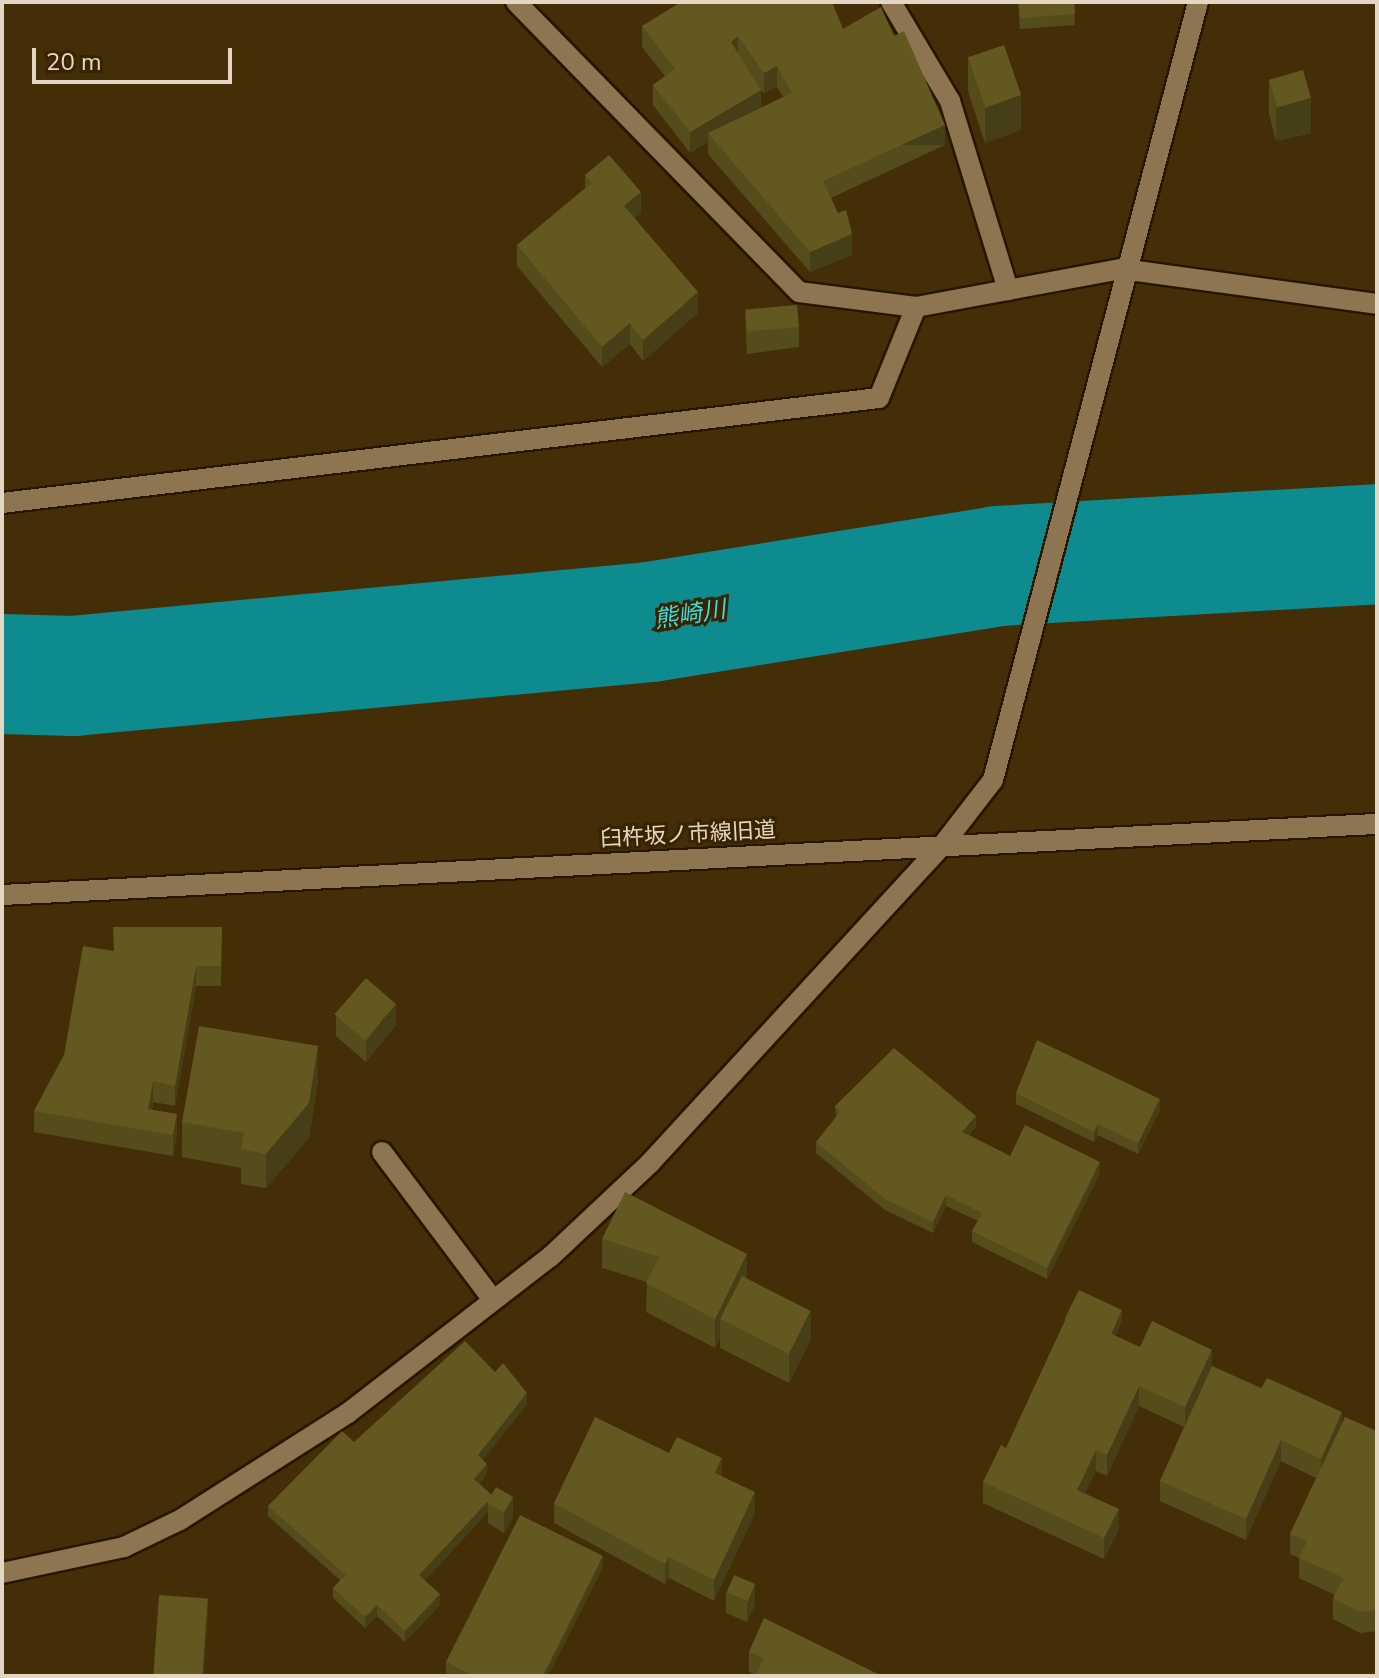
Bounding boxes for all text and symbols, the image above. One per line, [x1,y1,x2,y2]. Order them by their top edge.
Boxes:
scale bar [36,32,236,82]
text: 20 m [46,46,102,78]
water label: 熊崎川 [652,595,728,635]
street label: 臼杵坂ノ市線旧道 [599,817,777,853]

